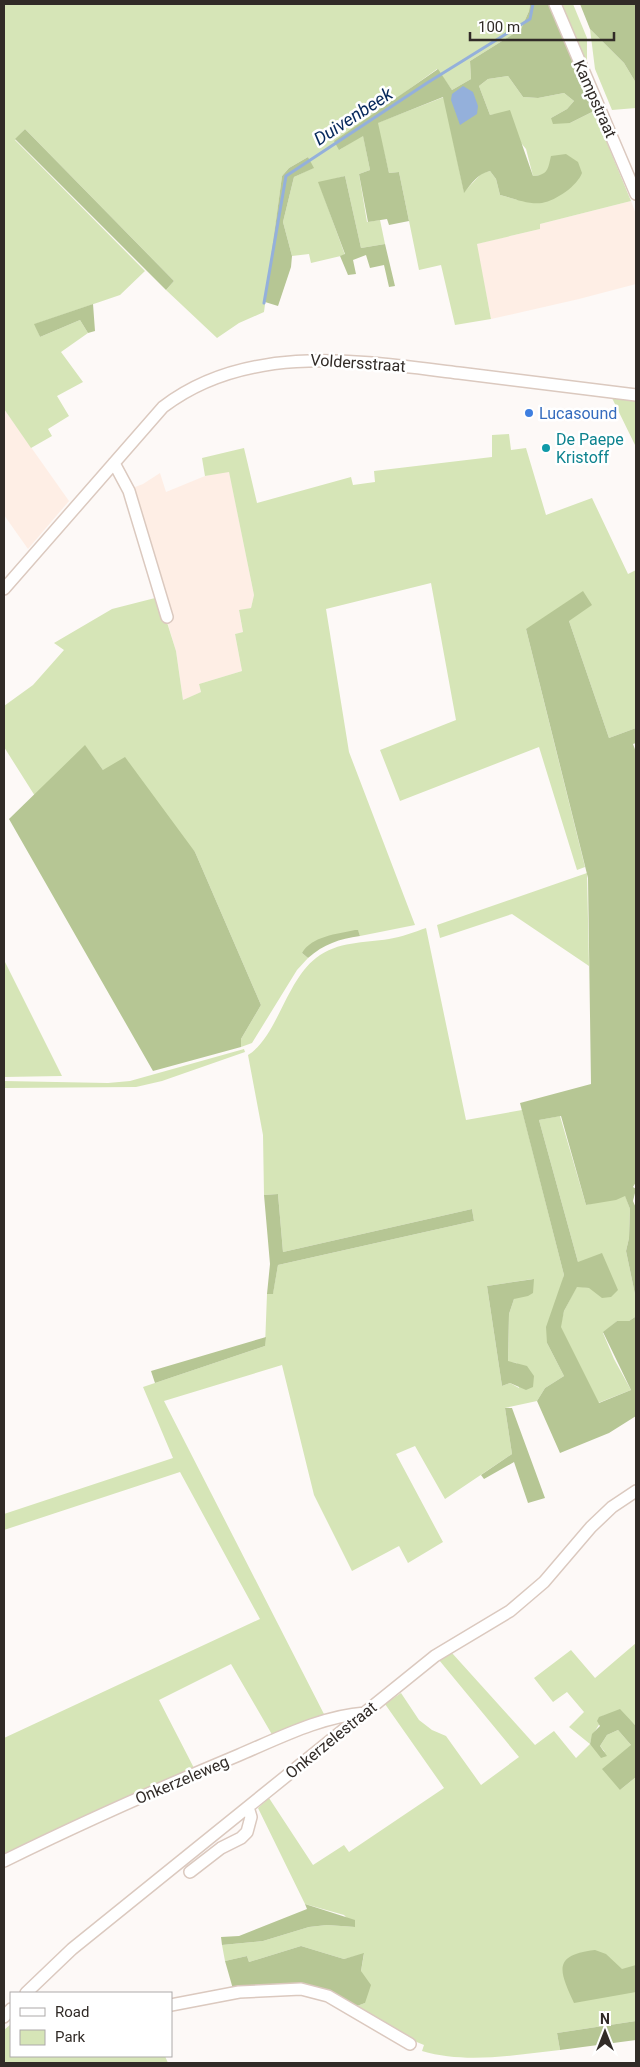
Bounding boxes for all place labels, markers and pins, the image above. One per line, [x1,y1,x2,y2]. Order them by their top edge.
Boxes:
place label: Lucasound [539,404,617,423]
marker: Lucasound [523,407,535,419]
place label: De Paepe Kristoff [556,430,624,467]
marker: De Paepe Kristoff [540,442,552,454]

